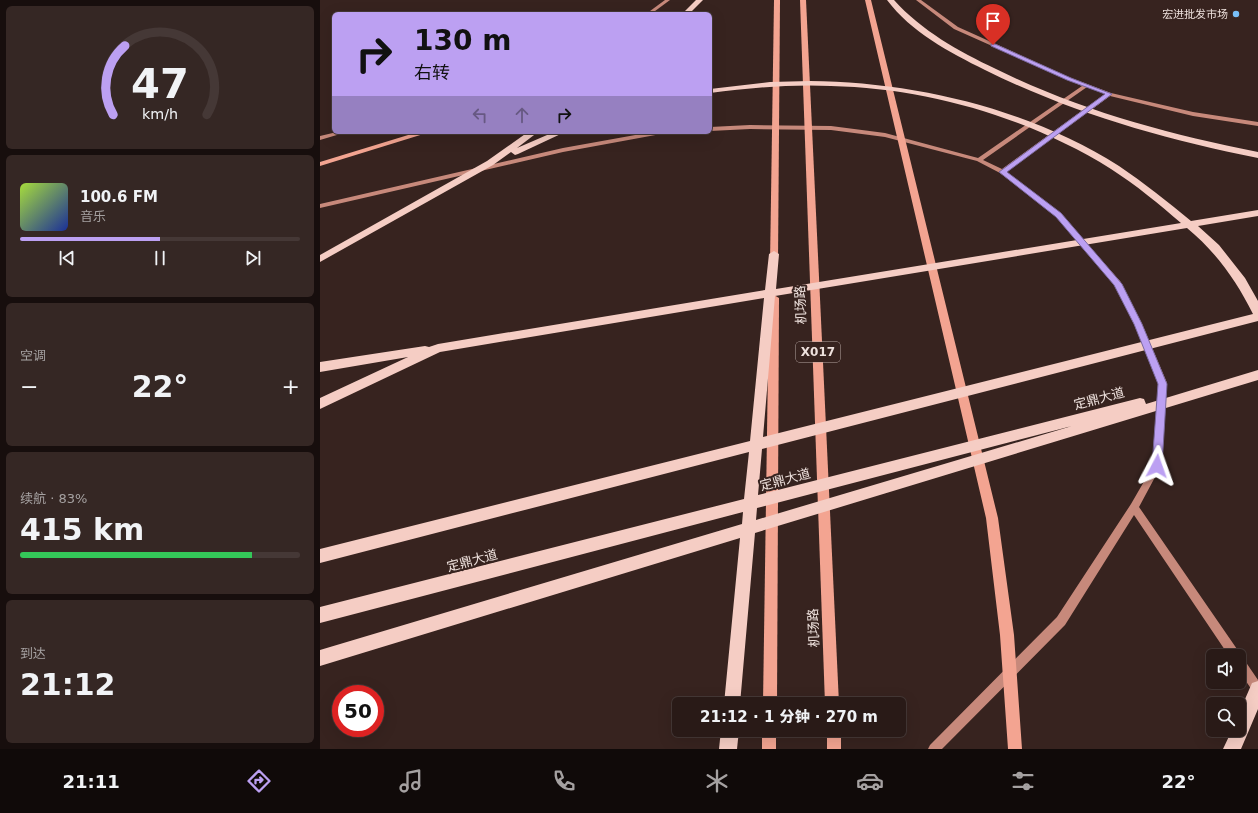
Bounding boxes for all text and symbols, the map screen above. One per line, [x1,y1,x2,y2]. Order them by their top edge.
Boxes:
pin [976,4,1010,45]
place label: 宏进批发市场 [1162,8,1228,21]
marker: 宏进批发市场 [1231,9,1241,19]
icon: arrive [982,10,1004,32]
text: 130 m [414,24,511,57]
icon: right [348,28,400,80]
text: 47 [131,59,189,108]
text: 右转 [414,62,450,83]
icon: left [469,104,491,126]
icon: ahead [511,104,533,126]
icon: right [553,104,575,126]
text: km/h [142,106,178,122]
text: 100.6 FM [80,188,158,206]
text: 音乐 [80,209,106,224]
icon: previous [56,247,78,269]
icon: pause [149,247,171,269]
icon: next [242,247,264,269]
street label: 机场路 [792,285,809,325]
road number: X017 [796,342,840,362]
text: 空调 [20,348,46,363]
text: 22° [132,369,188,404]
text: − [20,374,38,399]
text: + [282,374,300,399]
street label: 定鼎大道 [1072,385,1126,412]
position arrow [1136,445,1178,487]
street label: 定鼎大道 [758,466,812,493]
text: 续航 · 83% [20,491,87,506]
text: 415 km [20,512,144,547]
street label: 定鼎大道 [445,547,499,574]
street label: 机场路 [805,608,822,648]
text: 到达 [20,646,46,661]
map controls [1206,649,1246,737]
button: sound [1206,649,1246,689]
text: 21:12 [20,667,116,702]
speed limit sign: 50 [332,685,384,737]
button: search [1206,697,1246,737]
text: 21:12 · 1 分钟 · 270 m [700,708,878,726]
icon: directions [245,767,273,795]
icon: music [397,767,425,795]
icon: phone [550,767,578,795]
icon: climate [703,767,731,795]
icon: car [856,767,884,795]
icon: filters [1009,767,1037,795]
text: 21:11 [62,771,120,792]
text: 22° [1162,771,1196,792]

